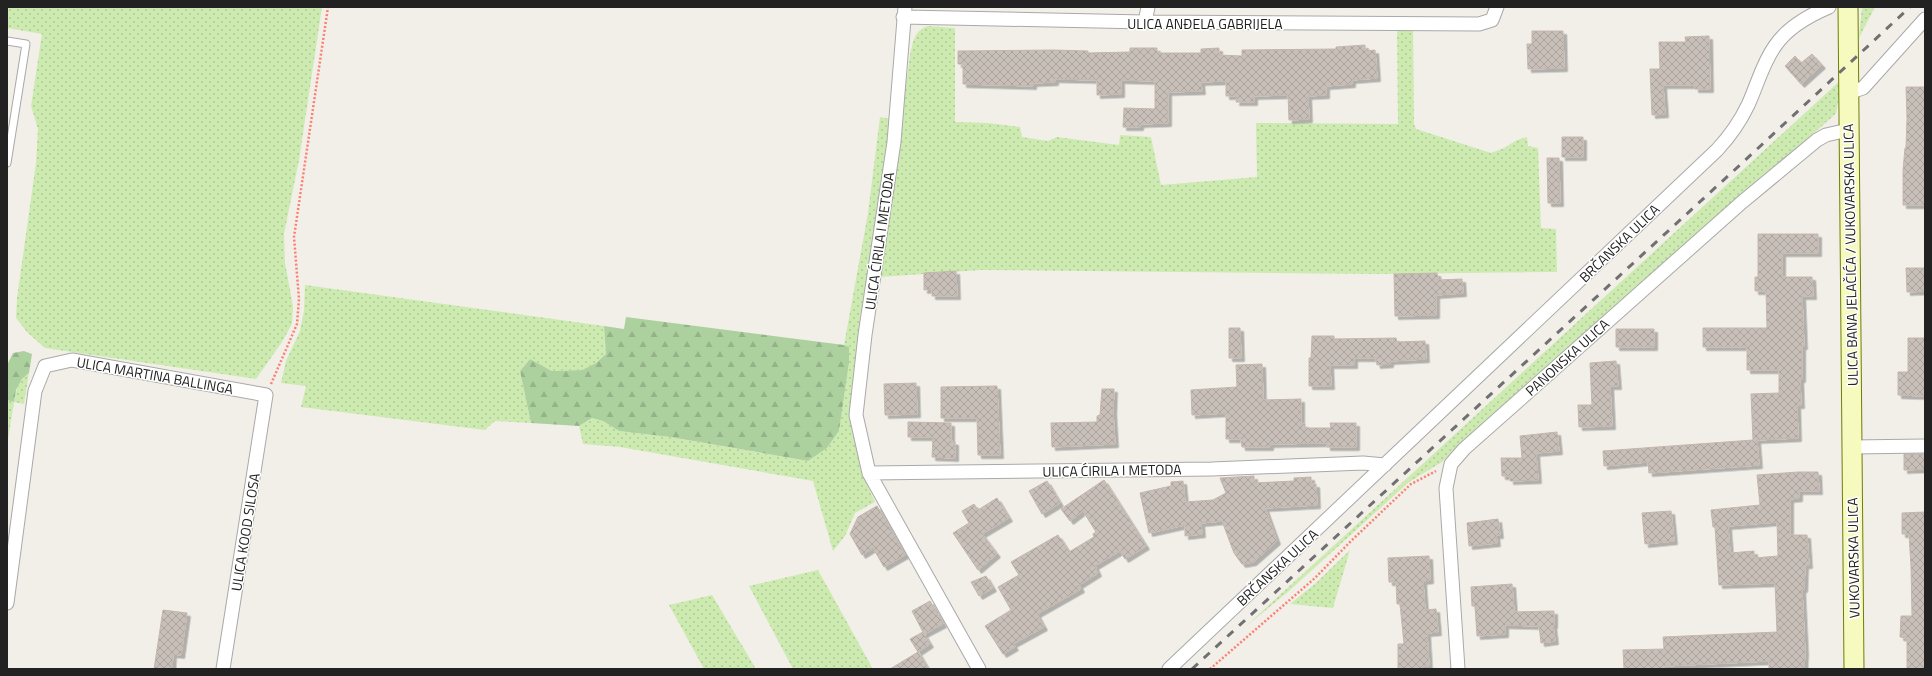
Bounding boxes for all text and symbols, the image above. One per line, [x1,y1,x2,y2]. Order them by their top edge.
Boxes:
street label: ULICA ANĐELA GABRIJELA [1127,13,1283,34]
street label: ULICA BANA JELAČIĆA / VUKOVARSKA ULICA [1837,123,1863,386]
street label: ULICA ĆIRILA I METODA [859,170,899,311]
street label: BRČANSKA ULICA [1574,199,1664,287]
street label: PANONSKA ULICA [1520,313,1614,400]
street label: ULICA MARTINA BALLINGA [75,351,236,399]
street label: ULICA ĆIRILA I METODA [1042,458,1182,482]
street label: ULICA KOOD SILOSA [225,471,265,592]
street label: VUKOVARSKA ULICA [1841,497,1865,619]
street label: BRČANSKA ULICA [1232,523,1323,610]

